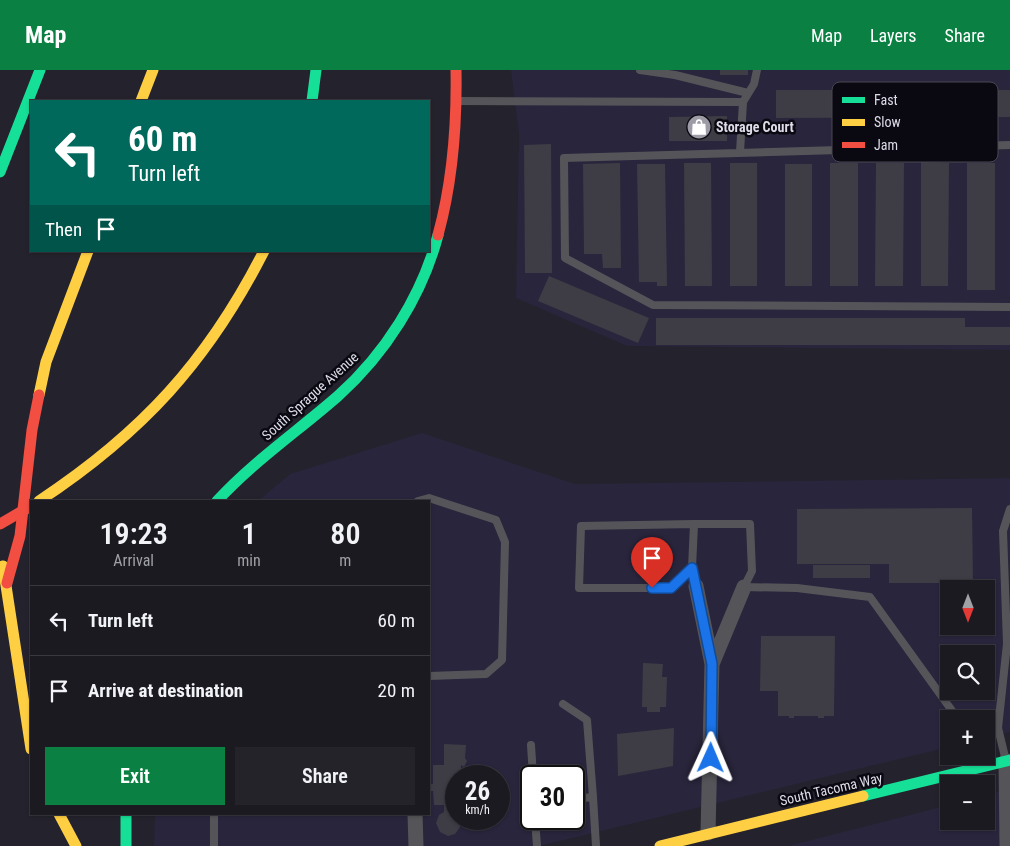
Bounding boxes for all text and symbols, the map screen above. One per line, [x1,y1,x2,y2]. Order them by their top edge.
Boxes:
text: Map [25,21,66,49]
text: Map [811,25,842,46]
text: Layers [870,25,917,46]
text: Share [945,25,985,46]
legend [832,82,998,162]
text: Fast [874,92,898,108]
shop icon: Storage Court [686,114,712,140]
text: Slow [874,114,901,130]
text: 60 m [128,119,197,160]
place label: Storage Court [716,119,794,135]
icon: left [45,120,110,185]
text: Jam [874,137,898,153]
text: Turn left [128,161,200,186]
icon: arrive [92,215,120,243]
text: Then [45,218,82,241]
street label: South Sprague Avenue [259,348,362,443]
text: 19:23 [100,516,168,551]
text: 1 [242,516,257,551]
text: 80 [330,516,360,551]
pin [631,537,673,588]
icon: arrive [638,544,666,572]
text: Arrival [113,551,154,570]
text: min [237,551,261,570]
text: m [339,551,351,570]
north arrow [940,580,995,635]
map controls [940,580,995,830]
icon: left [45,607,73,635]
text: Turn left [88,609,153,632]
text: 60 m [378,609,415,632]
button: search [940,645,995,700]
icon: arrive [45,677,73,705]
text: Arrive at destination [88,679,243,702]
text: 20 m [378,679,415,702]
button: + [940,710,995,765]
position arrow [684,731,736,783]
button: Exit [45,747,225,805]
button: Share [235,747,415,805]
speed limit sign: 30 [520,765,585,830]
street label: South Tacoma Way [778,769,884,809]
button: − [940,775,995,830]
text: 26 [465,777,490,806]
text: km/h [465,803,490,817]

